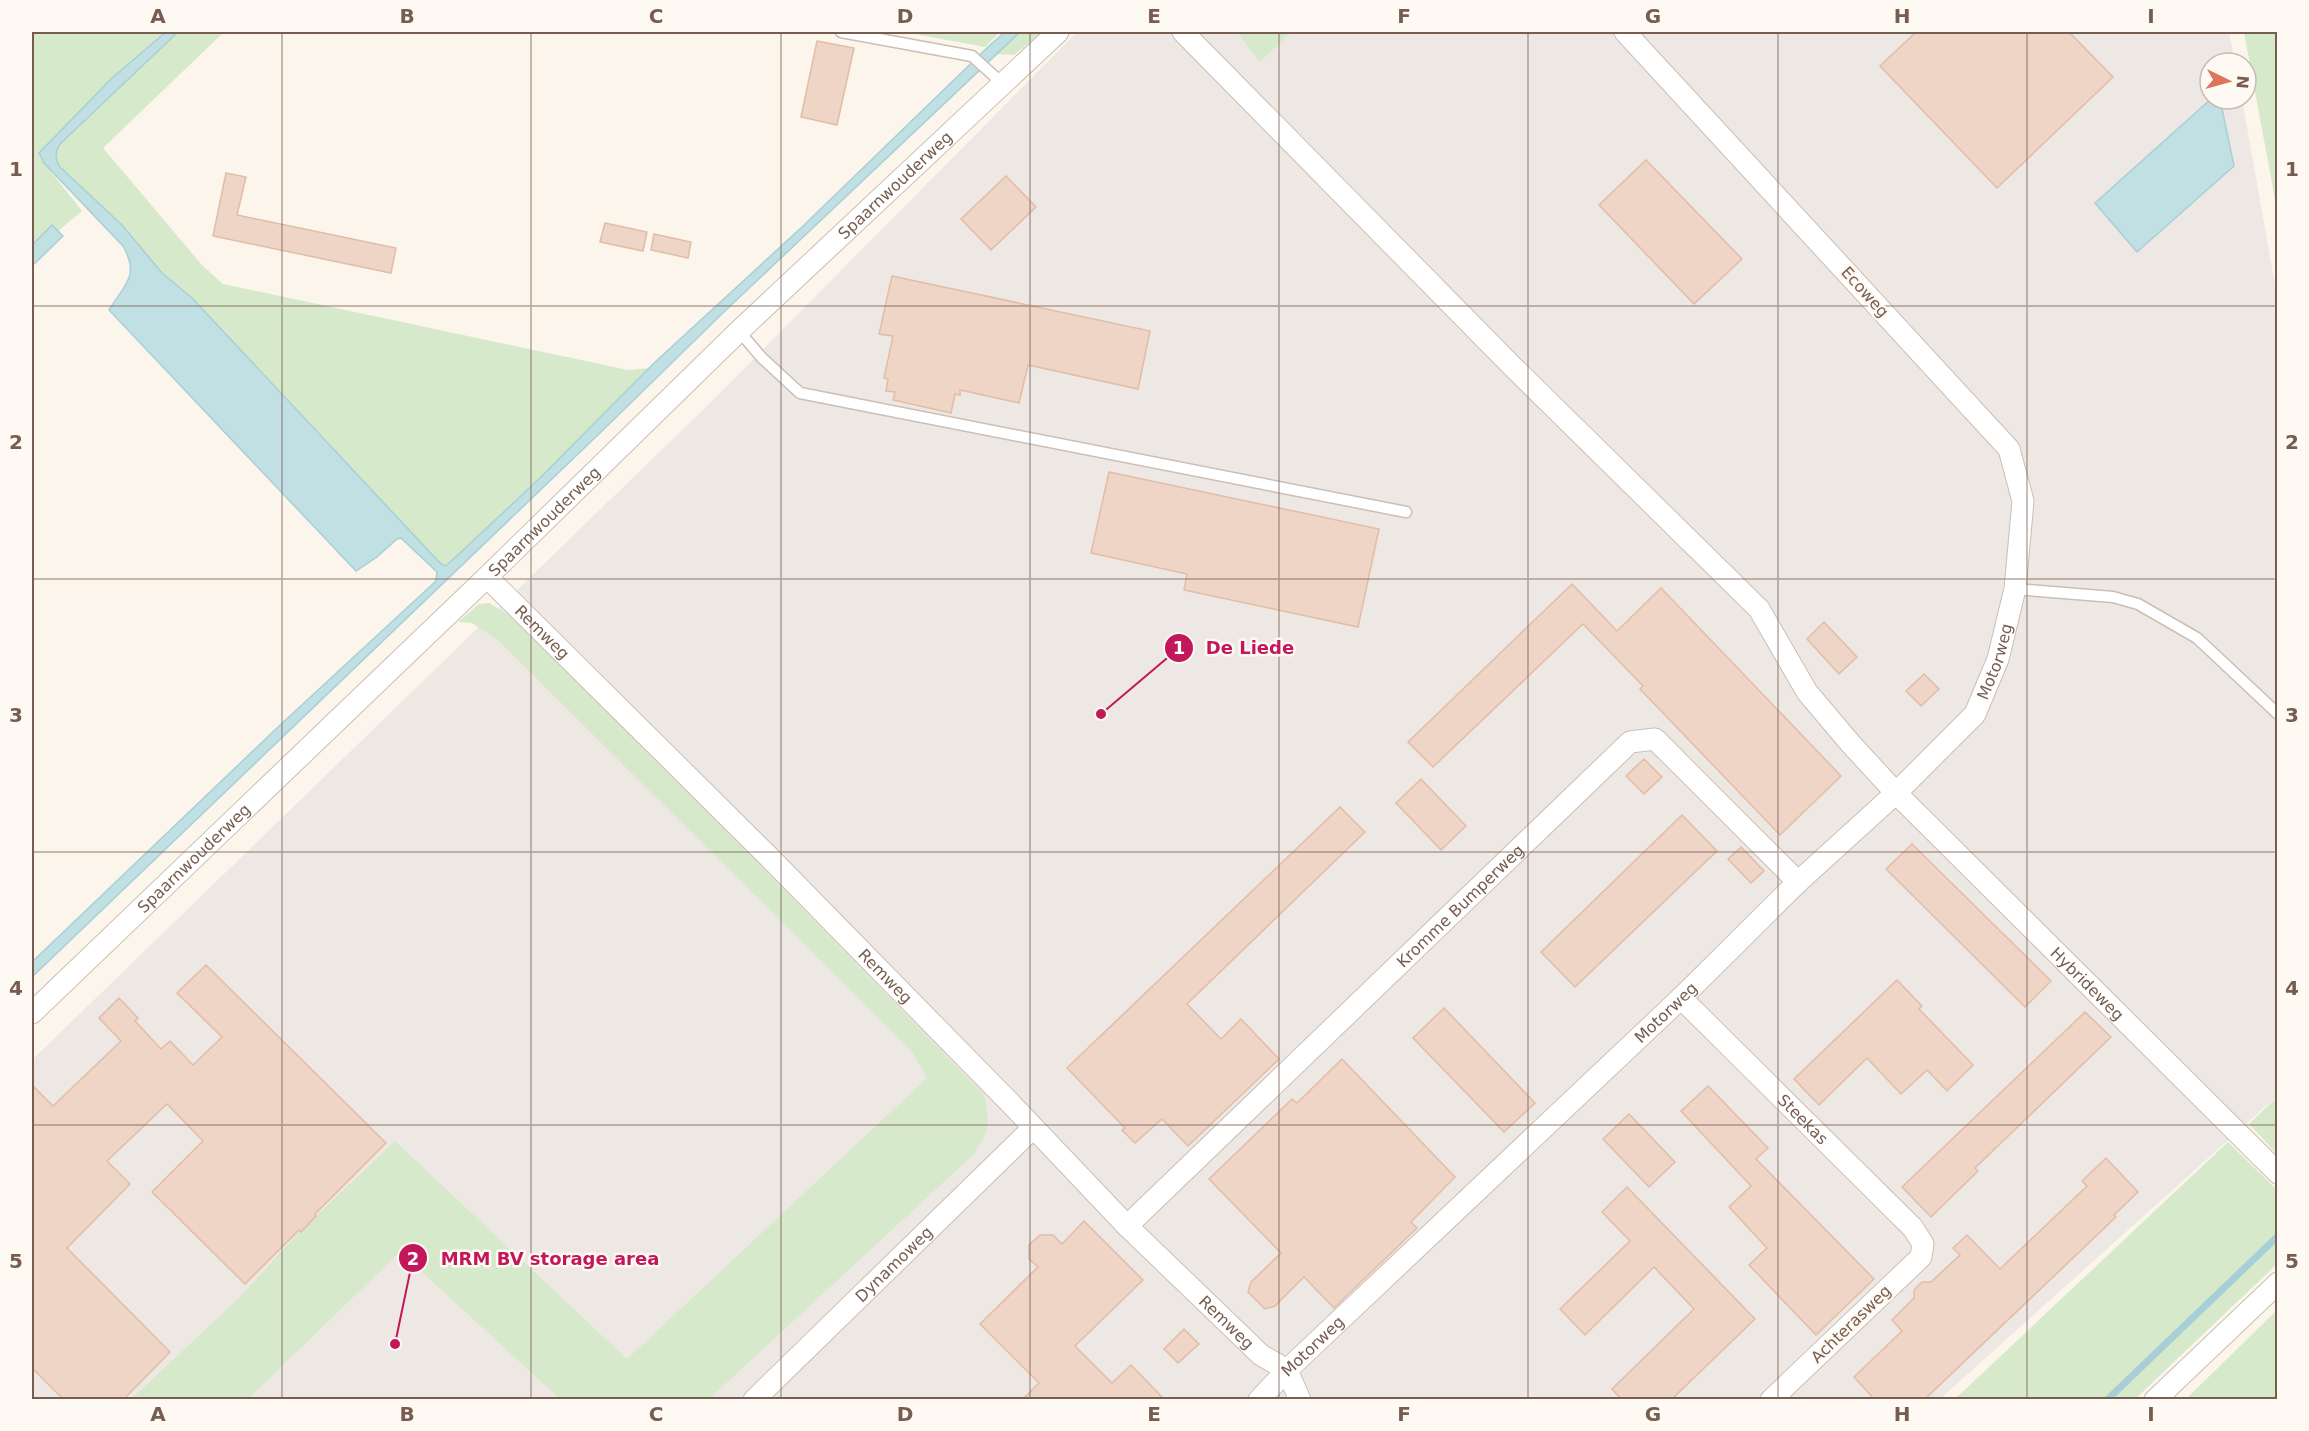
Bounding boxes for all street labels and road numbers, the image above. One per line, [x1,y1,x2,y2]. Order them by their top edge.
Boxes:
street label: Spaarnwouderweg [834,127,956,243]
street label: Ecoweg [1837,263,1893,321]
street label: Spaarnwouderweg [484,462,604,580]
street label: Remweg [511,601,574,663]
street label: Motorweg [1973,621,2016,702]
street label: Spaarnwouderweg [133,800,254,916]
street label: Kromme Bumperweg [1392,840,1527,971]
street label: Hybrideweg [2047,943,2128,1024]
street label: Remweg [855,945,917,1007]
street label: Motorweg [1630,978,1701,1046]
street label: Steekas [1774,1090,1832,1148]
street label: Dynamoweg [851,1222,936,1306]
street label: Achterasweg [1807,1281,1895,1367]
street label: Remweg [1195,1291,1258,1353]
street label: Motorweg [1277,1312,1348,1380]

